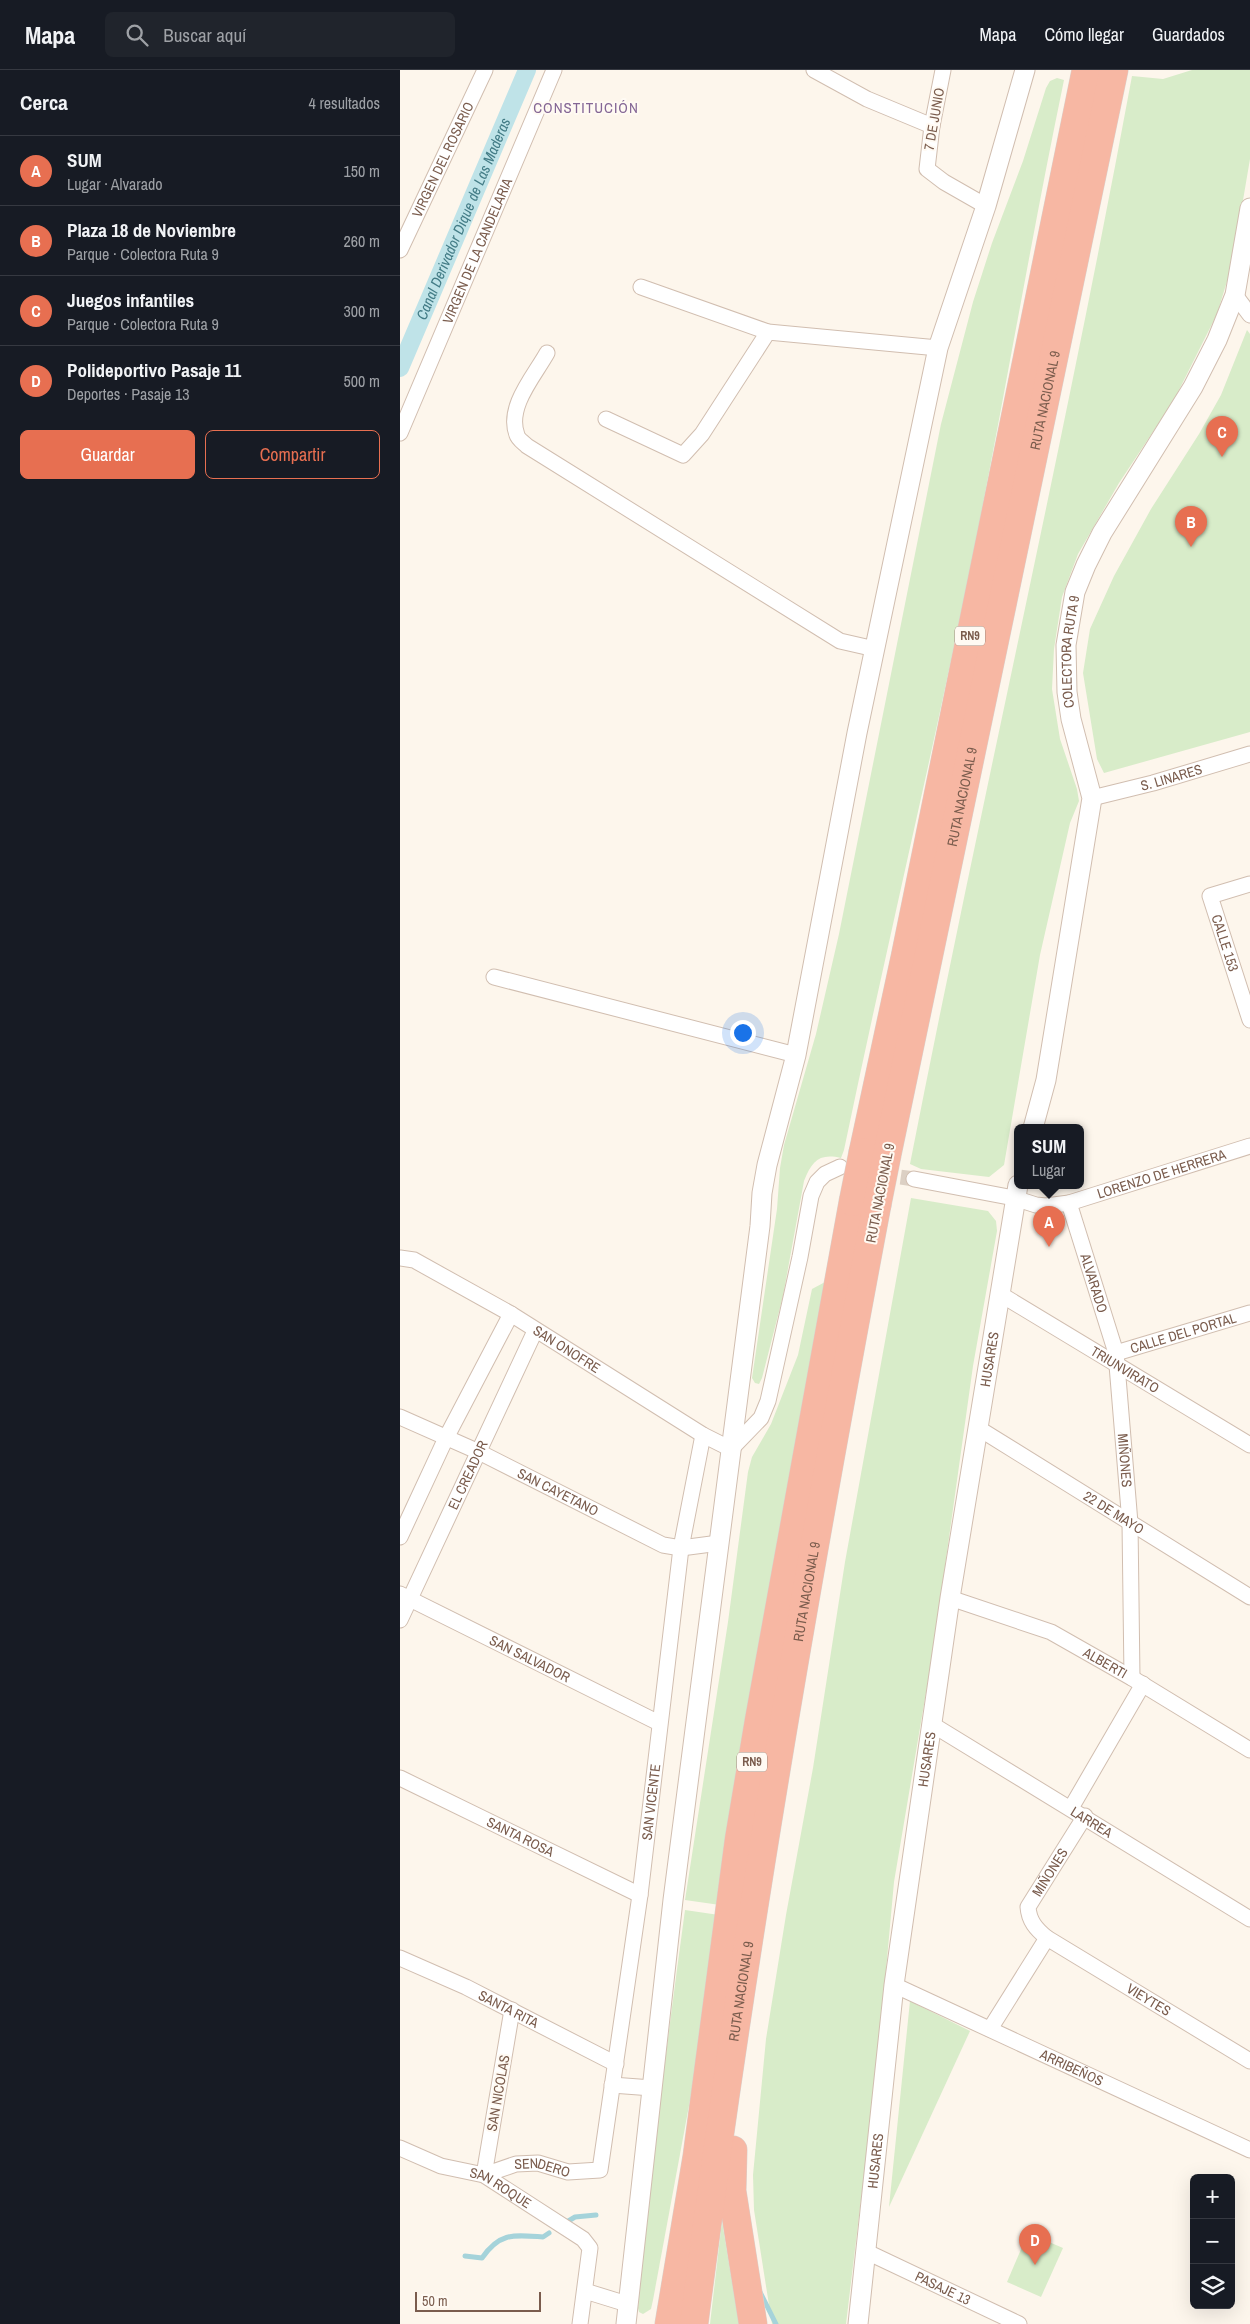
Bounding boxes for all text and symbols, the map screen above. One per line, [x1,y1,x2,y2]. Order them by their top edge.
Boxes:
search box [105,12,455,57]
text: Mapa [25,19,75,51]
icon: search [123,21,151,49]
text: Buscar aquí [163,22,246,48]
text: Mapa [979,22,1016,47]
text: Cómo llegar [1044,22,1124,47]
text: Guardados [1152,22,1225,47]
street label: 7 DE JUNIO [920,86,948,152]
text: Cerca [20,88,68,117]
text: 4 resultados [309,92,380,114]
district label: CONSTITUCIÓN [533,97,639,118]
street label: VIRGEN DEL ROSARIO [408,99,478,220]
water label: Canal Derivador Dique de Las Maderas [411,115,515,323]
text: SUM [67,147,102,173]
text: A [31,160,41,182]
text: 150 m [344,160,380,182]
text: Lugar · Alvarado [67,173,163,195]
street label: VIRGEN DE LA CANDELARIA [438,175,516,326]
text: Plaza 18 de Noviembre [67,217,236,243]
text: B [31,230,41,252]
text: 260 m [344,230,380,252]
text: Parque · Colectora Ruta 9 [67,243,219,265]
text: Juegos infantiles [67,287,194,313]
text: C [31,300,41,322]
text: 300 m [344,300,380,322]
text: Parque · Colectora Ruta 9 [67,313,219,335]
street label: RUTA NACIONAL 9 [1026,349,1064,452]
text: Polideportivo Pasaje 11 [67,357,241,383]
text: D [31,370,41,392]
text: 500 m [344,370,380,392]
text: Deportes · Pasaje 13 [67,383,190,405]
pin: C [1206,416,1238,457]
button: Guardar [20,430,195,479]
button: Compartir [205,430,380,479]
pin: B [1175,506,1207,547]
street label: COLECTORA RUTA 9 [1057,594,1083,709]
road number: RN9 [955,626,985,646]
street label: RUTA NACIONAL 9 [943,746,981,848]
street label: S. LINARES [1139,760,1205,795]
street label: CALLE 153 [1208,912,1243,974]
your location [730,1020,756,1046]
popup [1014,1124,1084,1189]
text: SUM [1032,1133,1066,1159]
street label: RUTA NACIONAL 9 [862,1142,898,1244]
street label: LORENZO DE HERRERA [1095,1145,1228,1203]
text: Lugar [1032,1159,1065,1181]
pin: A [1033,1206,1065,1247]
street label: ALVARADO [1076,1250,1112,1315]
street label: CALLE DEL PORTAL [1128,1308,1239,1357]
street label: SAN ONOFRE [530,1321,604,1377]
street label: HUSARES [976,1330,1003,1388]
street label: TRIUNVIRATO [1087,1342,1163,1397]
street label: MIÑONES [1114,1433,1136,1488]
street label: EL CREADOR [444,1438,492,1513]
street label: SAN CAYETANO [515,1464,602,1520]
street label: 22 DE MAYO [1080,1487,1148,1538]
street label: RUTA NACIONAL 9 [789,1540,824,1643]
street label: SAN SALVADOR [486,1631,573,1686]
street label: ALBERTI [1079,1643,1130,1682]
street label: HUSARES [914,1730,940,1788]
road number: RN9 [737,1752,767,1771]
street label: SAN VICENTE [638,1763,664,1841]
street label: LARREA [1067,1802,1116,1842]
street label: SANTA ROSA [484,1813,557,1861]
street label: MIÑONES [1028,1844,1072,1900]
street label: RUTA NACIONAL 9 [724,1940,757,2043]
street label: VIEYTES [1123,1979,1174,2020]
street label: SANTA RITA [475,1986,542,2032]
street label: ARRIBEÑOS [1036,2045,1107,2090]
street label: SAN NICOLAS [482,2053,514,2133]
street label: HUSARES [863,2132,887,2190]
street label: SENDERO [514,2154,572,2181]
street label: SAN ROQUE [468,2163,535,2212]
map controls [1190,2174,1235,2309]
button: + [1190,2174,1235,2219]
button: − [1190,2219,1235,2264]
pin: D [1019,2224,1051,2265]
button: layers [1190,2264,1235,2309]
street label: PASAJE 13 [912,2267,974,2309]
scale bar [415,2289,541,2312]
text: 50 m [422,2292,448,2310]

